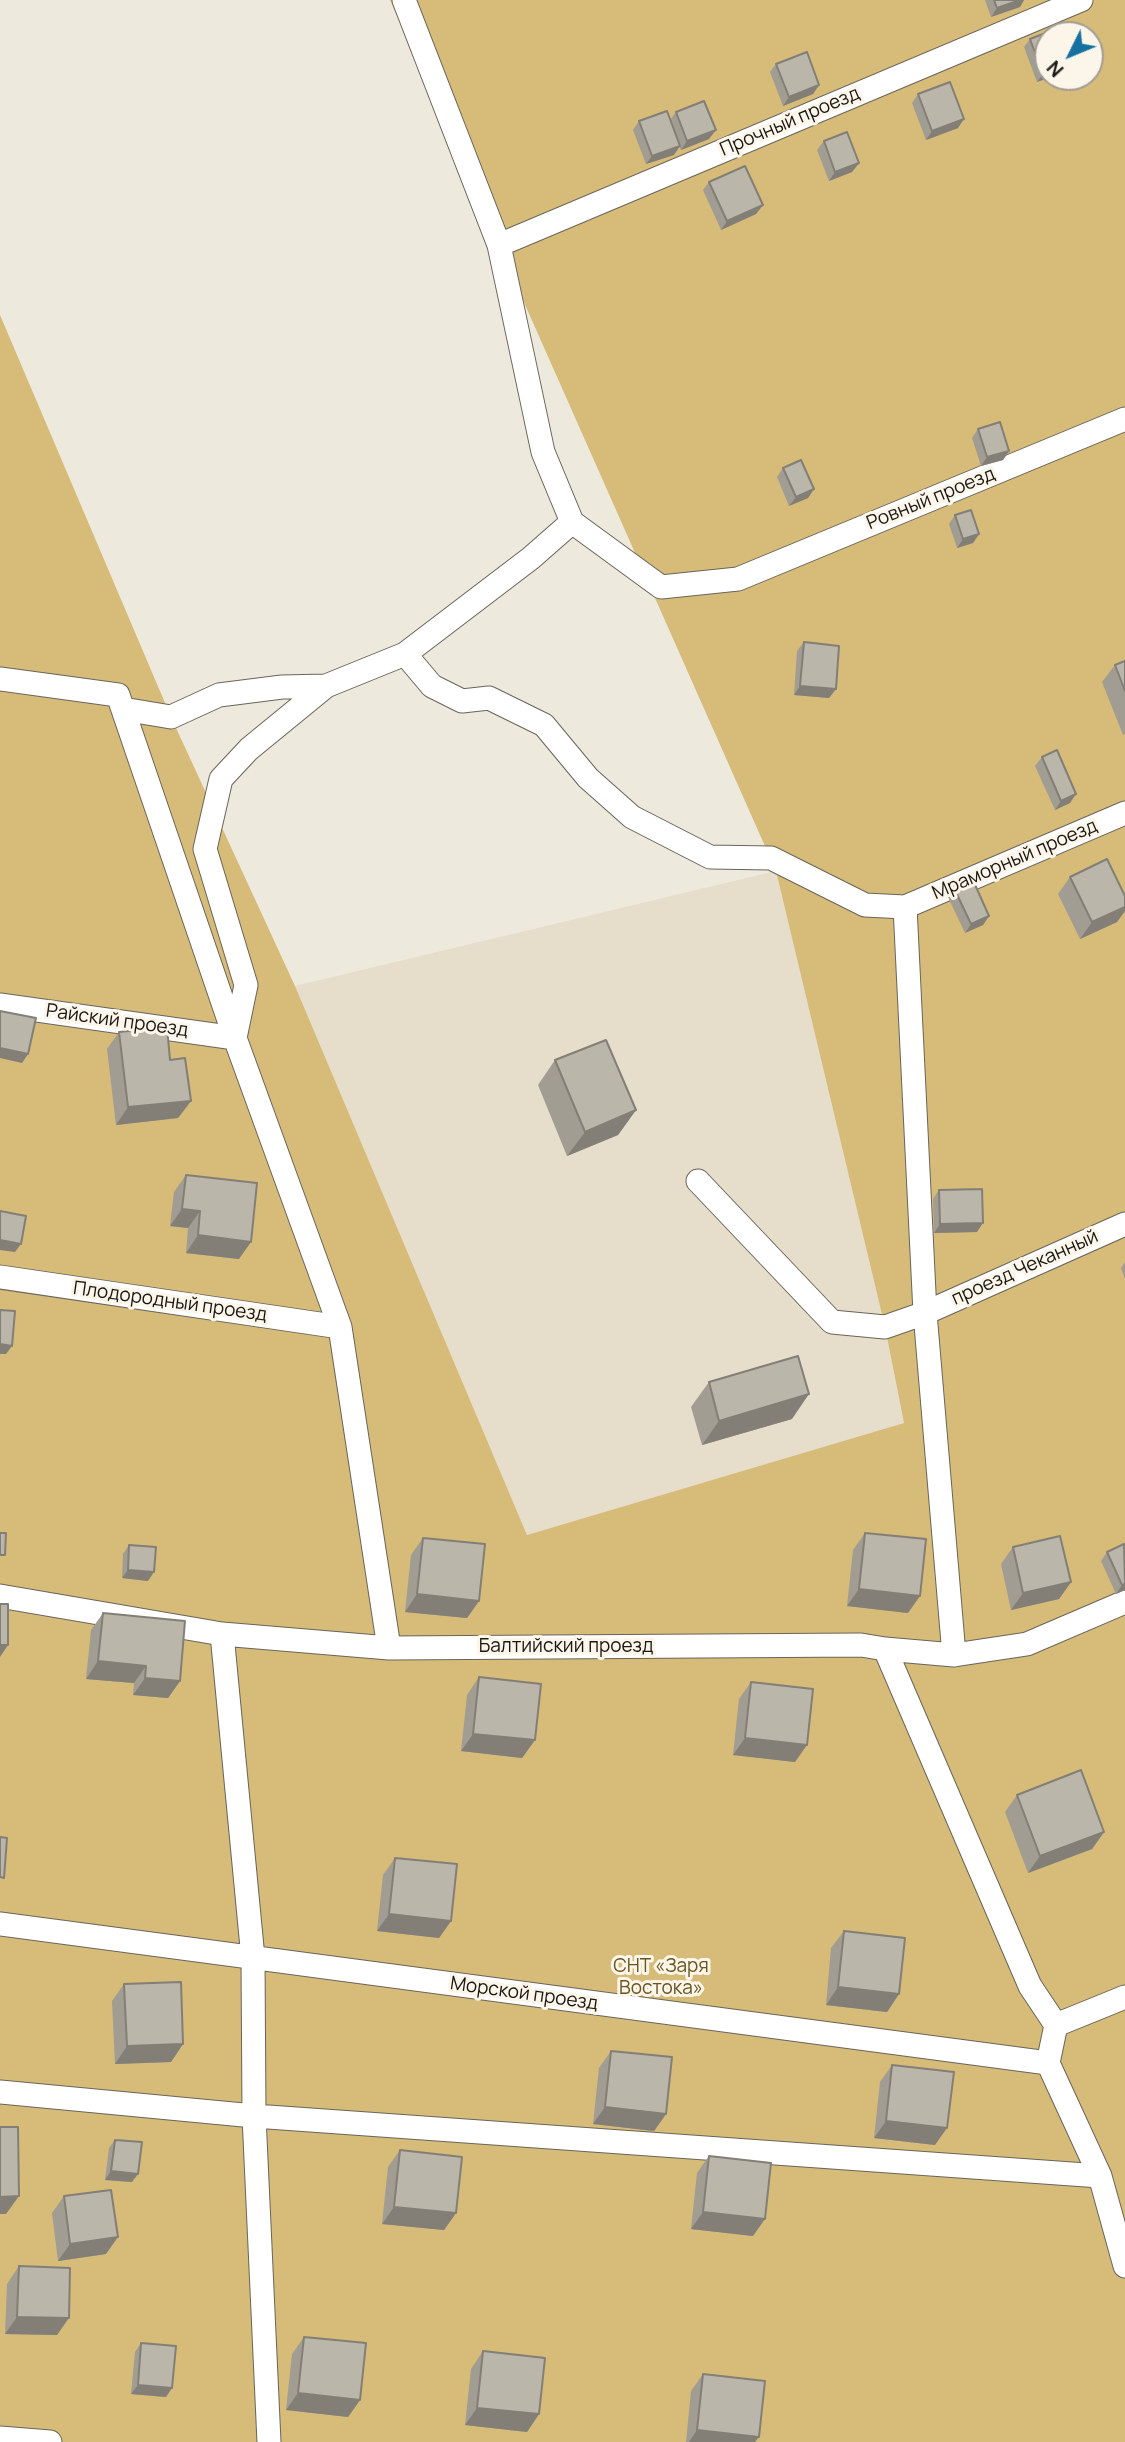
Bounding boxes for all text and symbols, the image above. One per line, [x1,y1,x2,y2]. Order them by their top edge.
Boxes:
north arrow [1034,21,1104,91]
text: N [1041,55,1069,83]
street label: Прочный проезд [717,82,863,162]
street label: Ровный проезд [863,463,999,535]
street label: Мраморный проезд [929,815,1101,905]
street label: Райский проезд [44,1000,190,1042]
street label: проезд Чеканный [948,1225,1102,1311]
street label: Плодородный проезд [72,1277,268,1327]
street label: Балтийский проезд [479,1636,653,1658]
park label: СНТ «Заря Востока» [613,1956,709,2000]
street label: Морской проезд [449,1972,599,2016]

